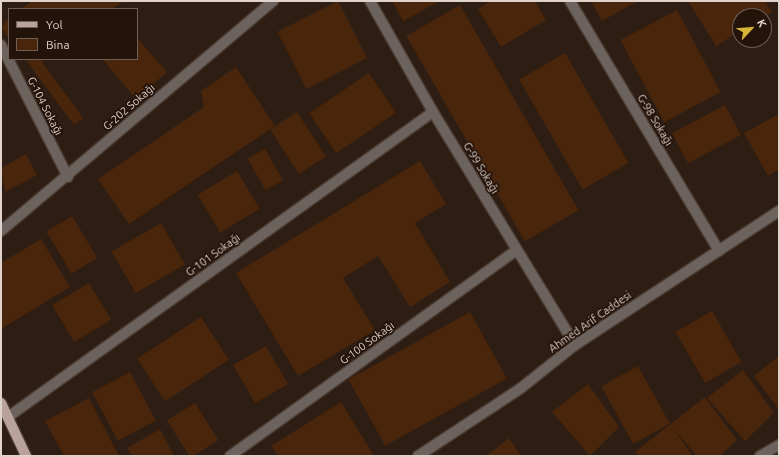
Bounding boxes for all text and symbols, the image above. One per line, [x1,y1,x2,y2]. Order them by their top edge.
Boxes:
legend [8,8,138,60]
north arrow [732,8,772,48]
text: K [755,17,769,29]
text: Yol [46,18,63,31]
text: Bina [46,38,70,51]
street label: G-104 Sokağı [25,74,65,138]
street label: G-202 Sokağı [101,81,157,133]
street label: G-98 Sokağı [634,92,676,148]
street label: G-99 Sokağı [460,140,502,196]
street label: G-101 Sokağı [183,231,243,279]
street label: Ahmed Arif Caddesi [546,289,634,355]
street label: G-100 Sokağı [337,319,397,367]

